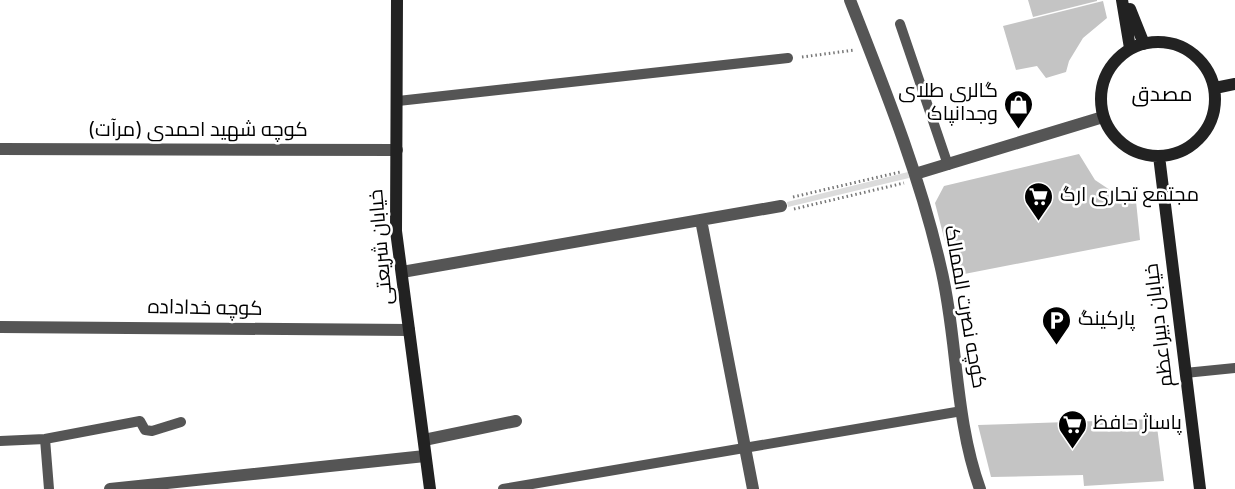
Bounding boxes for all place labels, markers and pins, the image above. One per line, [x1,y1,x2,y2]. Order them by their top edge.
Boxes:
place label: گالری طلای وجدانپاک [898,79,998,128]
shop icon: گالری طلای وجدانپاک [1003,88,1035,130]
supermarket icon: مجتمع تجاری ارگ [1023,180,1055,222]
place label: مجتمع تجاری ارگ [1060,183,1199,209]
parking icon: پارکینگ [1041,304,1073,346]
place label: پارکینگ [1078,307,1136,333]
supermarket icon: پاساژ حافظ [1056,408,1088,450]
place label: پاساژ حافظ [1093,411,1182,437]

